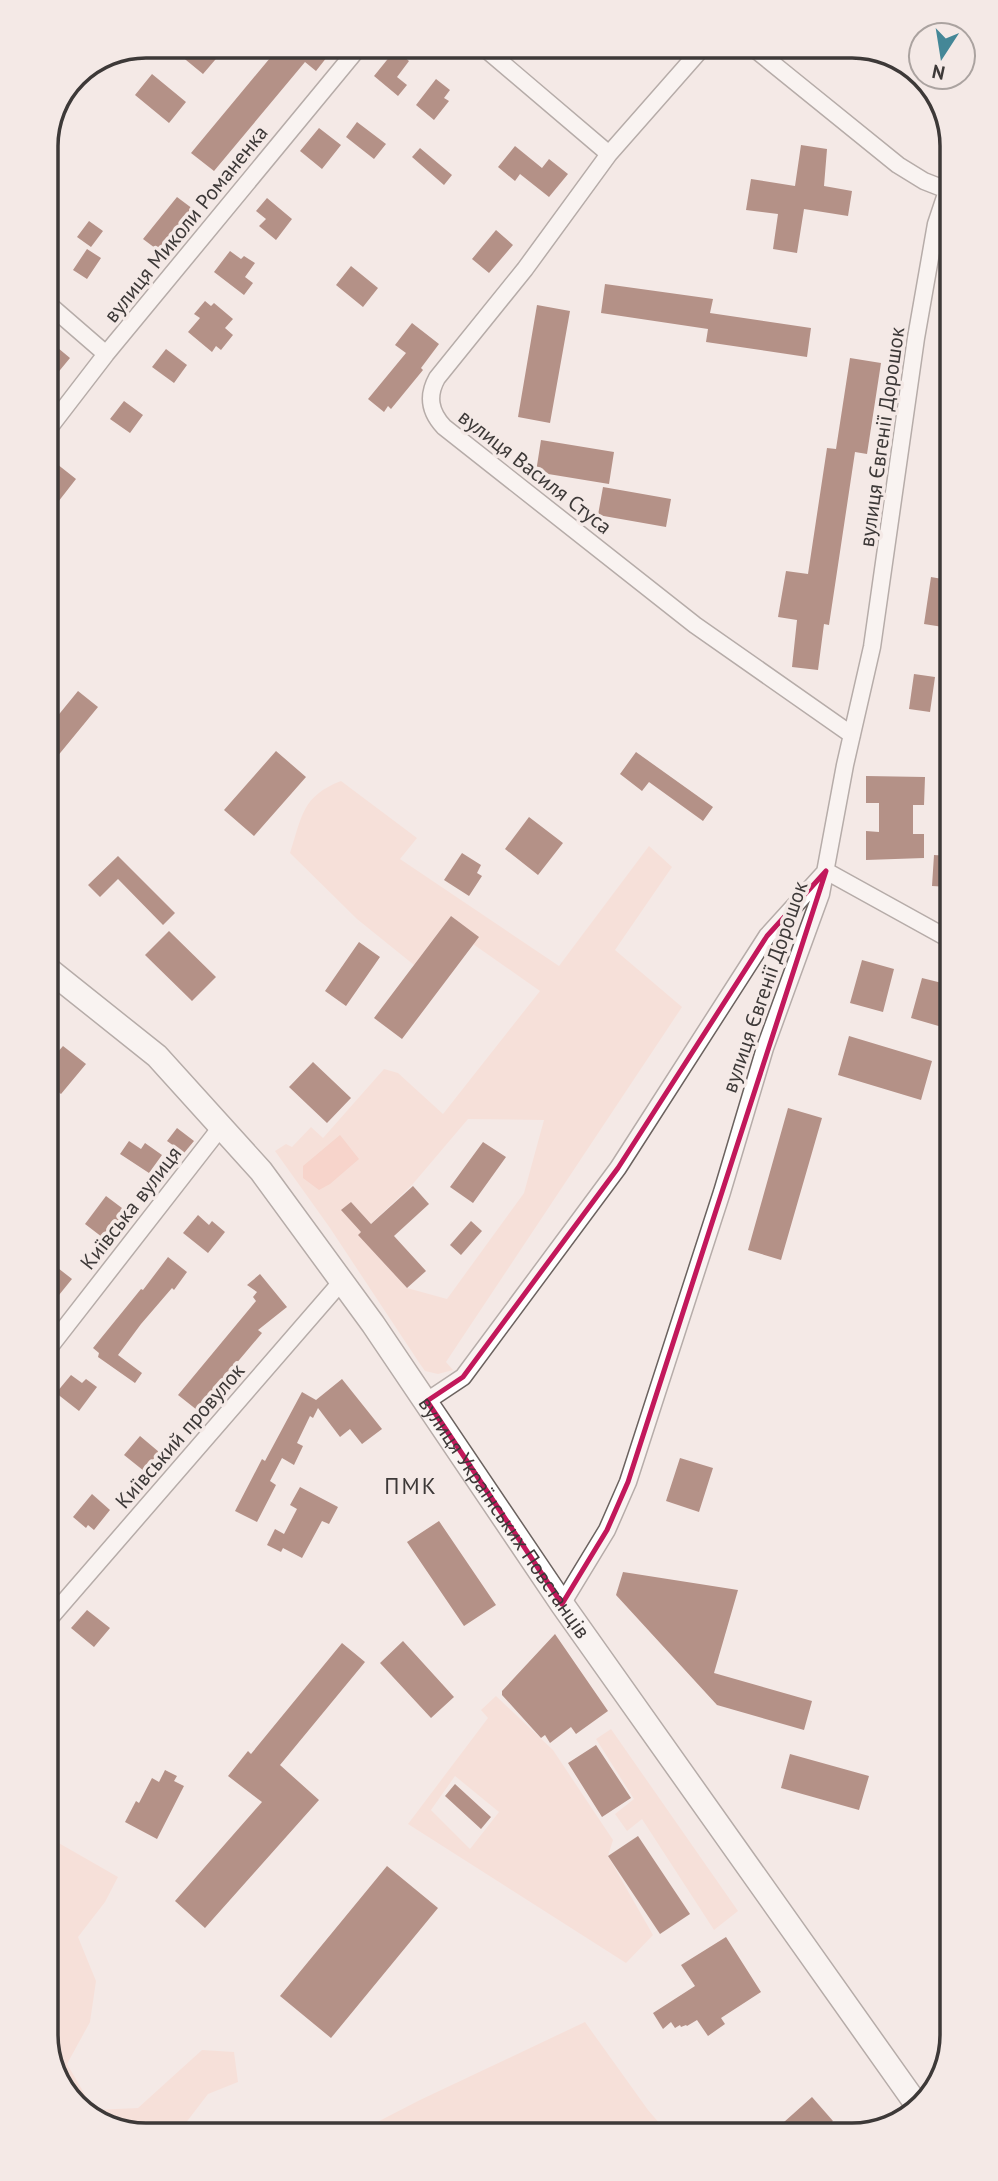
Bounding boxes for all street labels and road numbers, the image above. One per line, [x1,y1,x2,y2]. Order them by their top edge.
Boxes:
street label: вулиця Миколи Романенка [98,120,273,328]
street label: вулиця Євгенії Дорошок [853,325,910,549]
street label: вулиця Василя Стуса [453,403,617,540]
street label: вулиця Євгенії Дорошок [716,878,813,1096]
street label: Київська вулиця [74,1141,187,1275]
street label: Київський провулок [109,1357,250,1514]
street label: вулиця Українських Повстанців [413,1391,596,1644]

